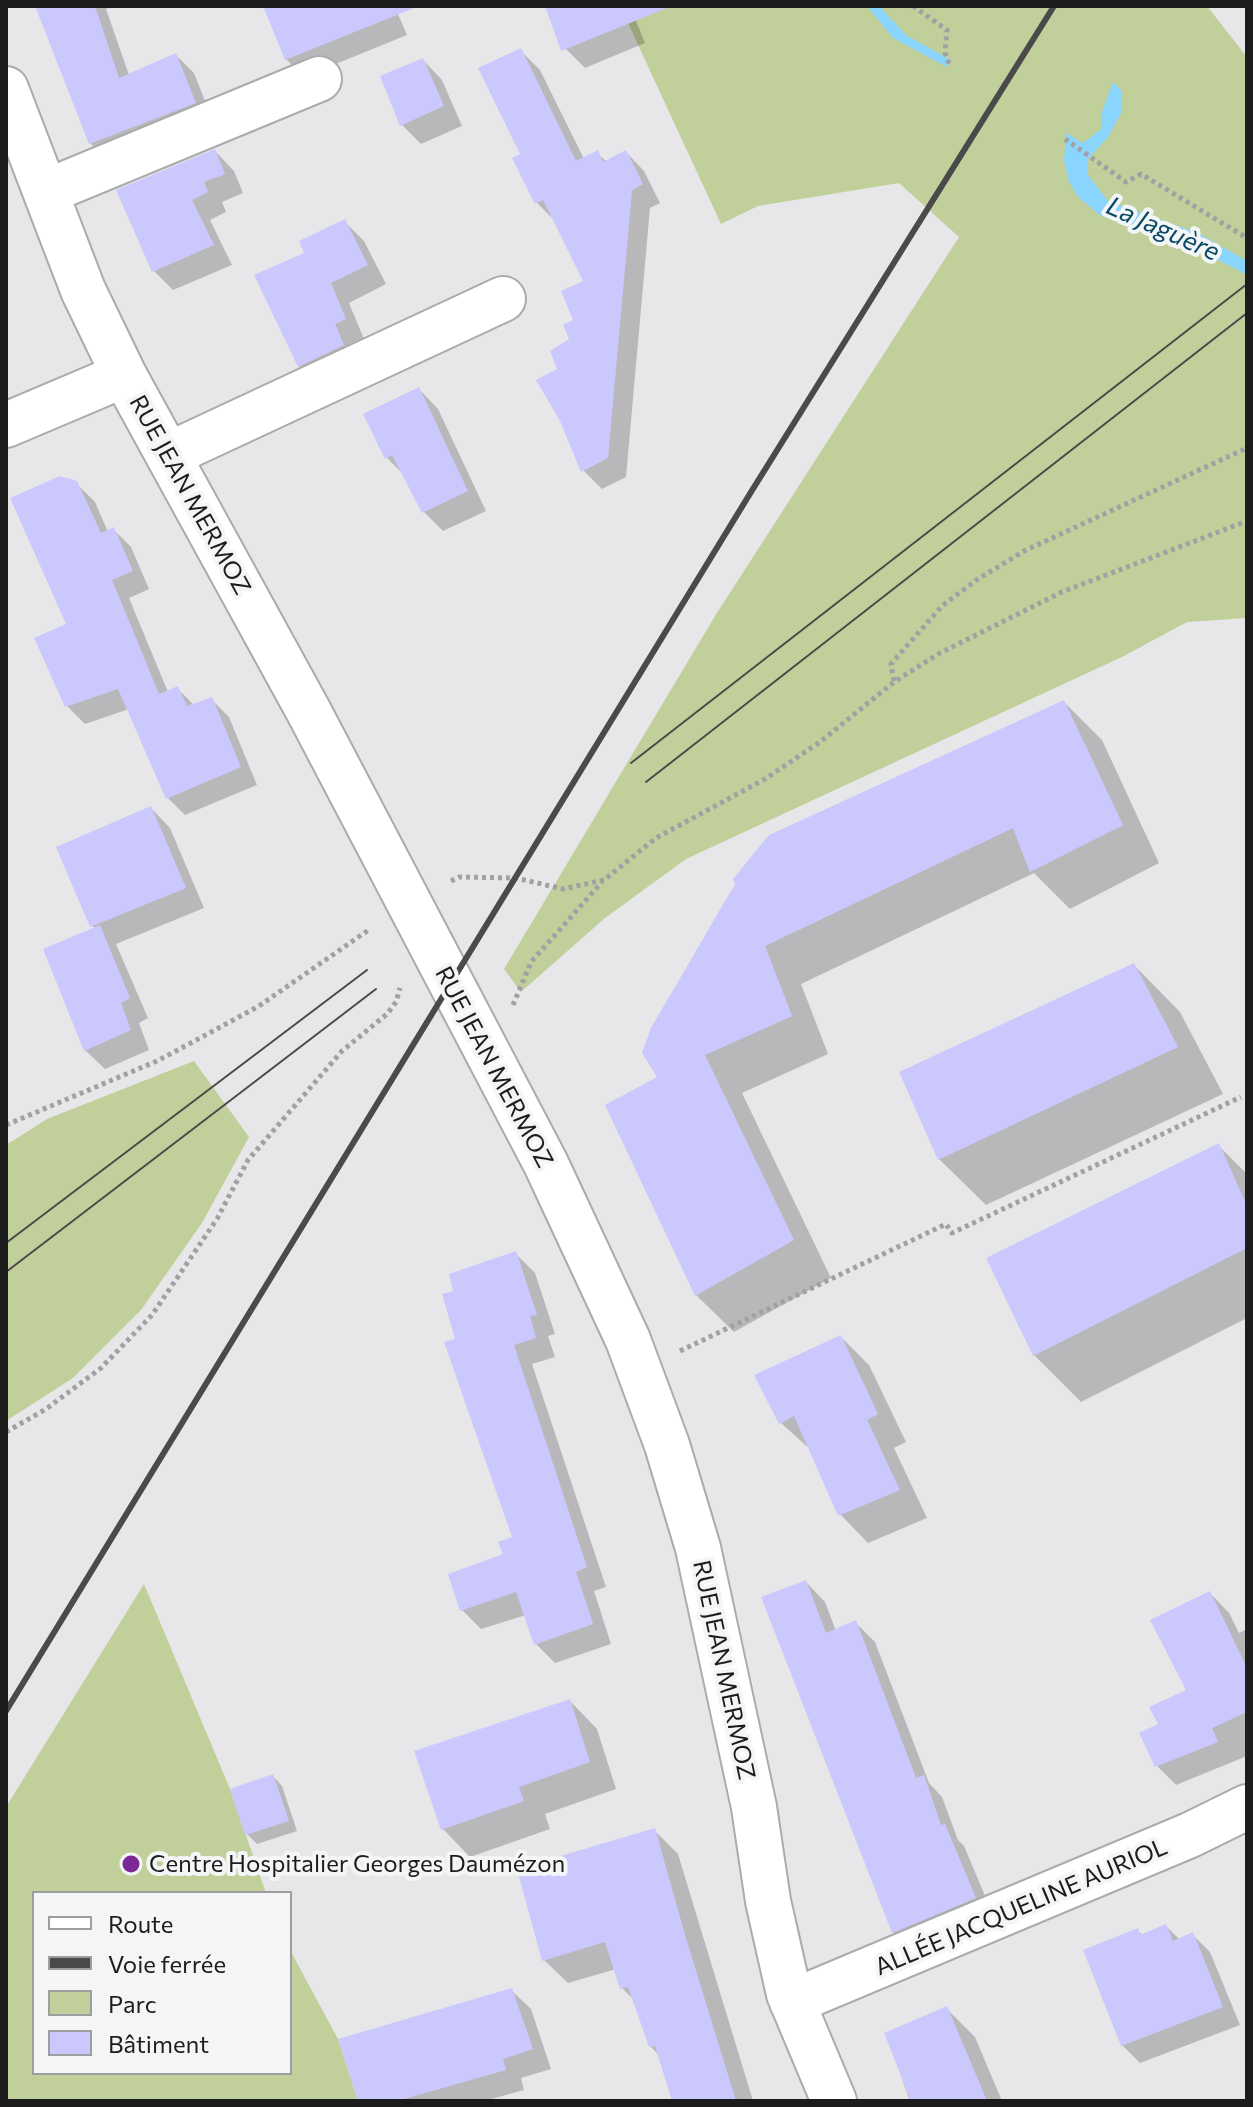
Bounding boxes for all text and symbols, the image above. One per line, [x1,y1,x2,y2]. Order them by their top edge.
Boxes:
water label: La Jaguère [1102,190,1224,268]
street label: RUE JEAN MERMOZ [123,390,257,600]
street label: RUE JEAN MERMOZ [429,962,559,1172]
street label: RUE JEAN MERMOZ [687,1558,761,1782]
street label: ALLÉE JACQUELINE AURIOL [871,1832,1171,1982]
place label: Centre Hospitalier Georges Daumézon [149,1850,565,1878]
marker: Centre Hospitalier Georges Daumézon [120,1853,142,1875]
legend [32,1891,292,2075]
text: Route [108,1909,173,1938]
text: Voie ferrée [108,1949,226,1978]
text: Parc [108,1989,157,2018]
text: Bâtiment [108,2029,209,2058]

